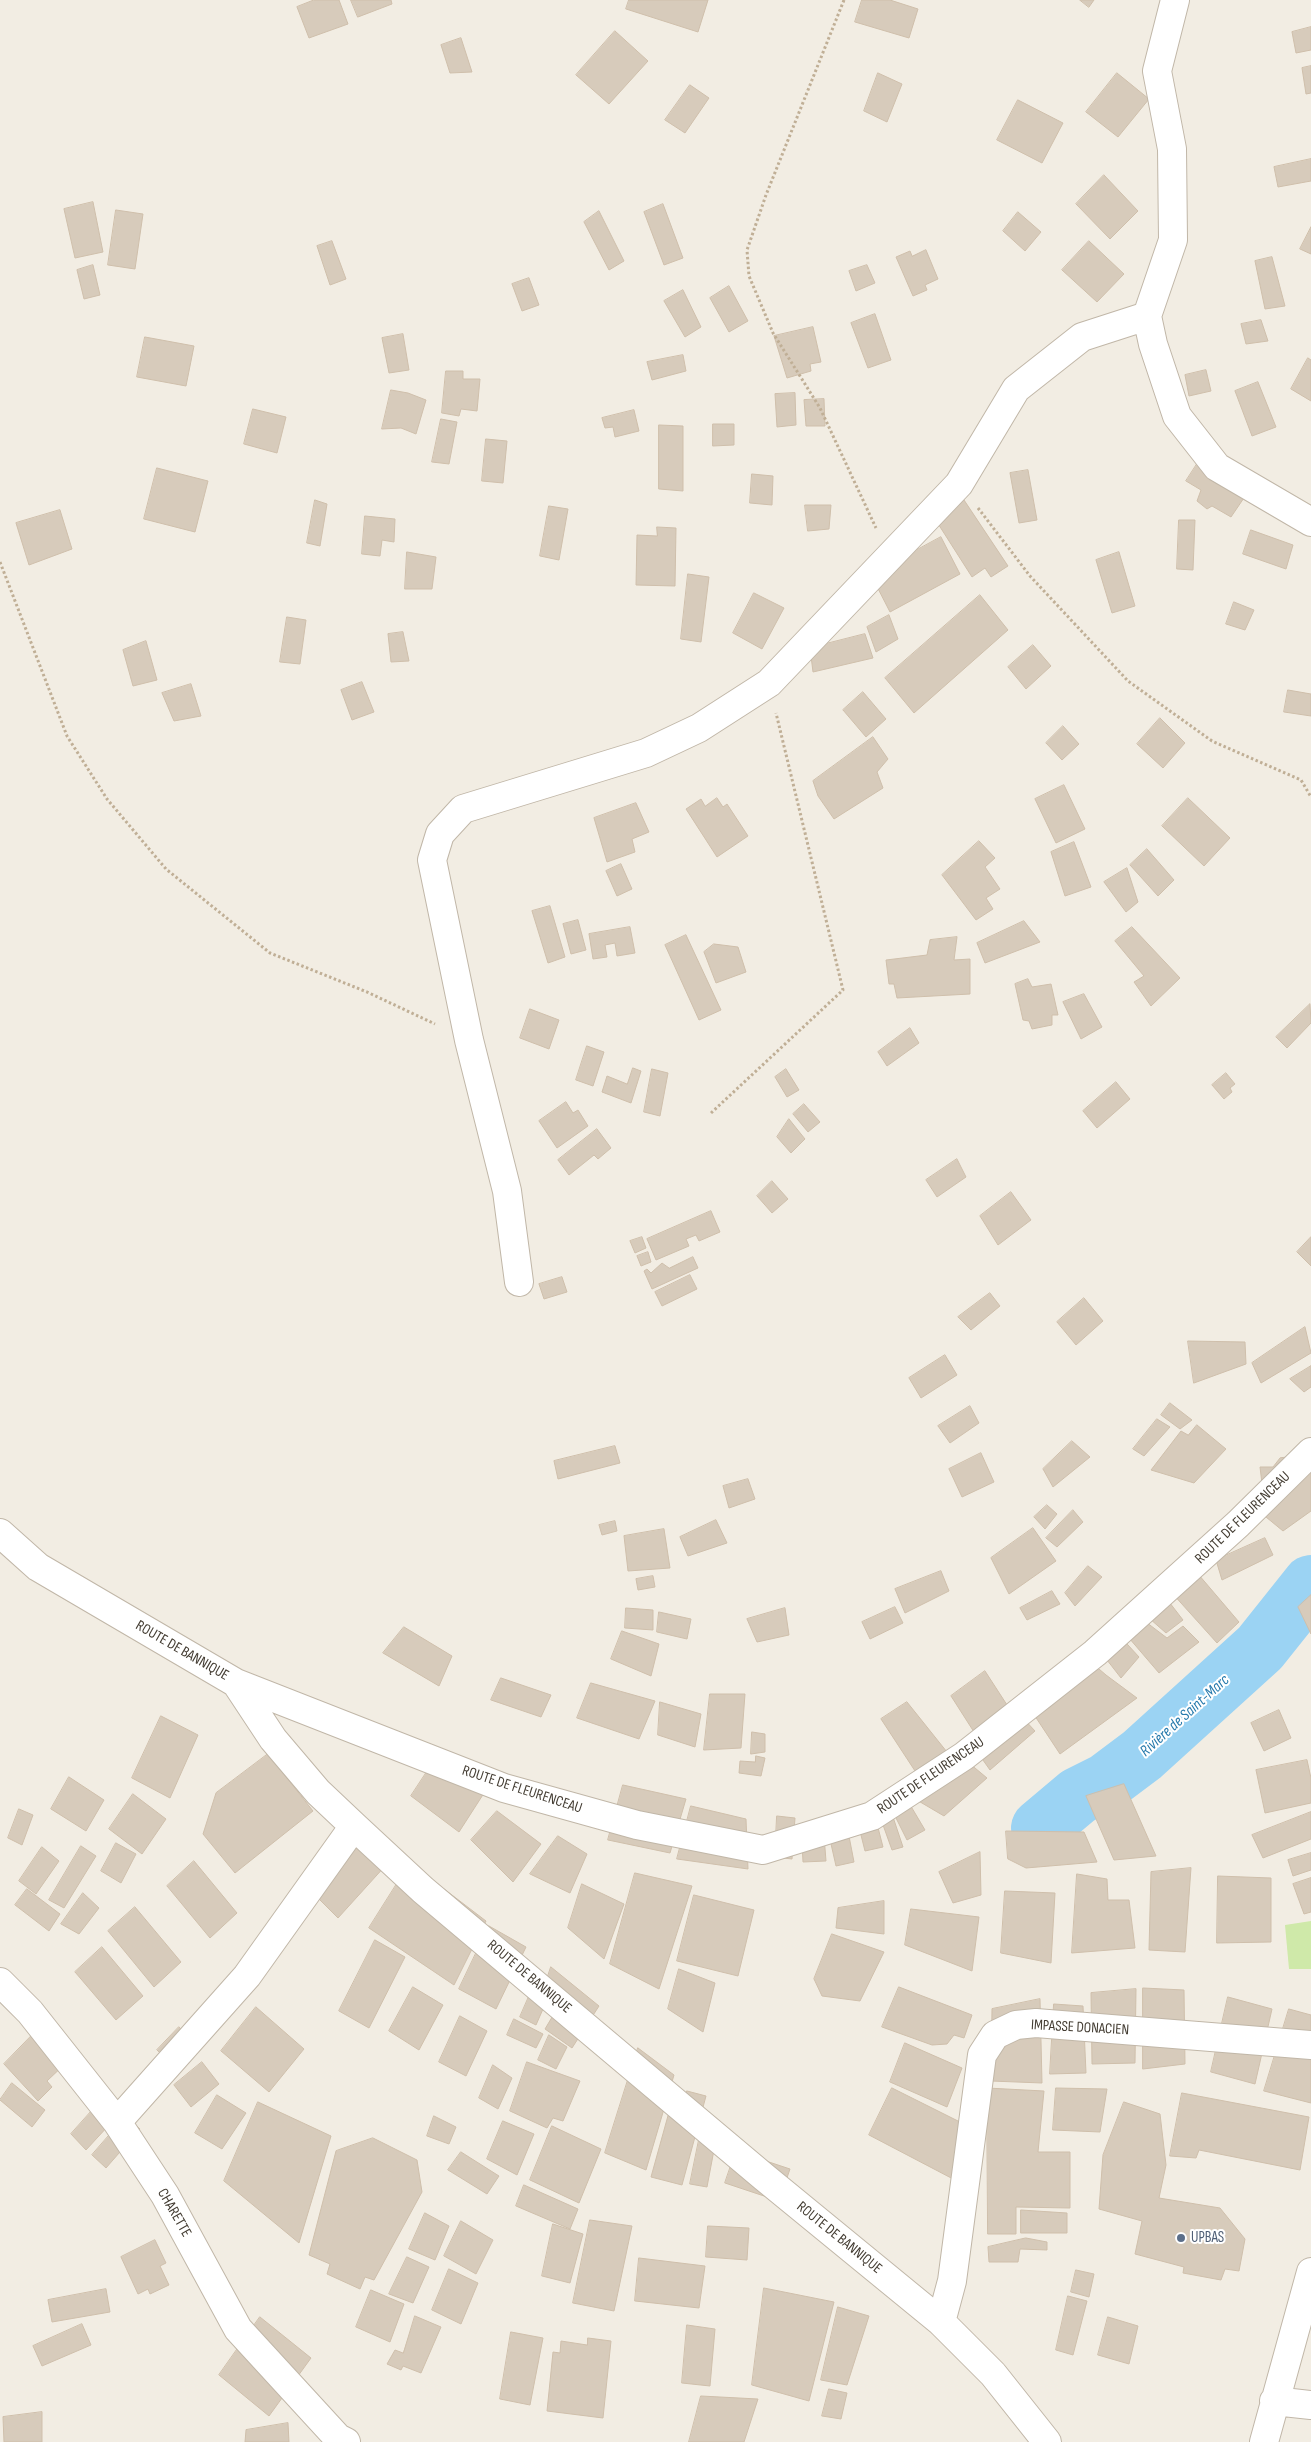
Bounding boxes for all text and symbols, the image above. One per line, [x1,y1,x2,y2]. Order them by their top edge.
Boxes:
street label: ROUTE DE FLEURENCEAU [1192,1468,1294,1568]
street label: ROUTE DE BANNIQUE [132,1617,232,1685]
water label: Rivière de Saint-Marc [1136,1671,1234,1761]
street label: ROUTE DE FLEURENCEAU [874,1734,988,1818]
street label: ROUTE DE FLEURENCEAU [460,1762,584,1818]
street label: ROUTE DE BANNIQUE [483,1936,575,2018]
street label: IMPASSE DONACIEN [1030,2016,1130,2040]
street label: CHARETTE [153,2186,195,2240]
street label: ROUTE DE BANNIQUE [793,2198,885,2278]
place label: UPBAS [1191,2229,1224,2247]
marker: UPBAS [1175,2232,1187,2244]

